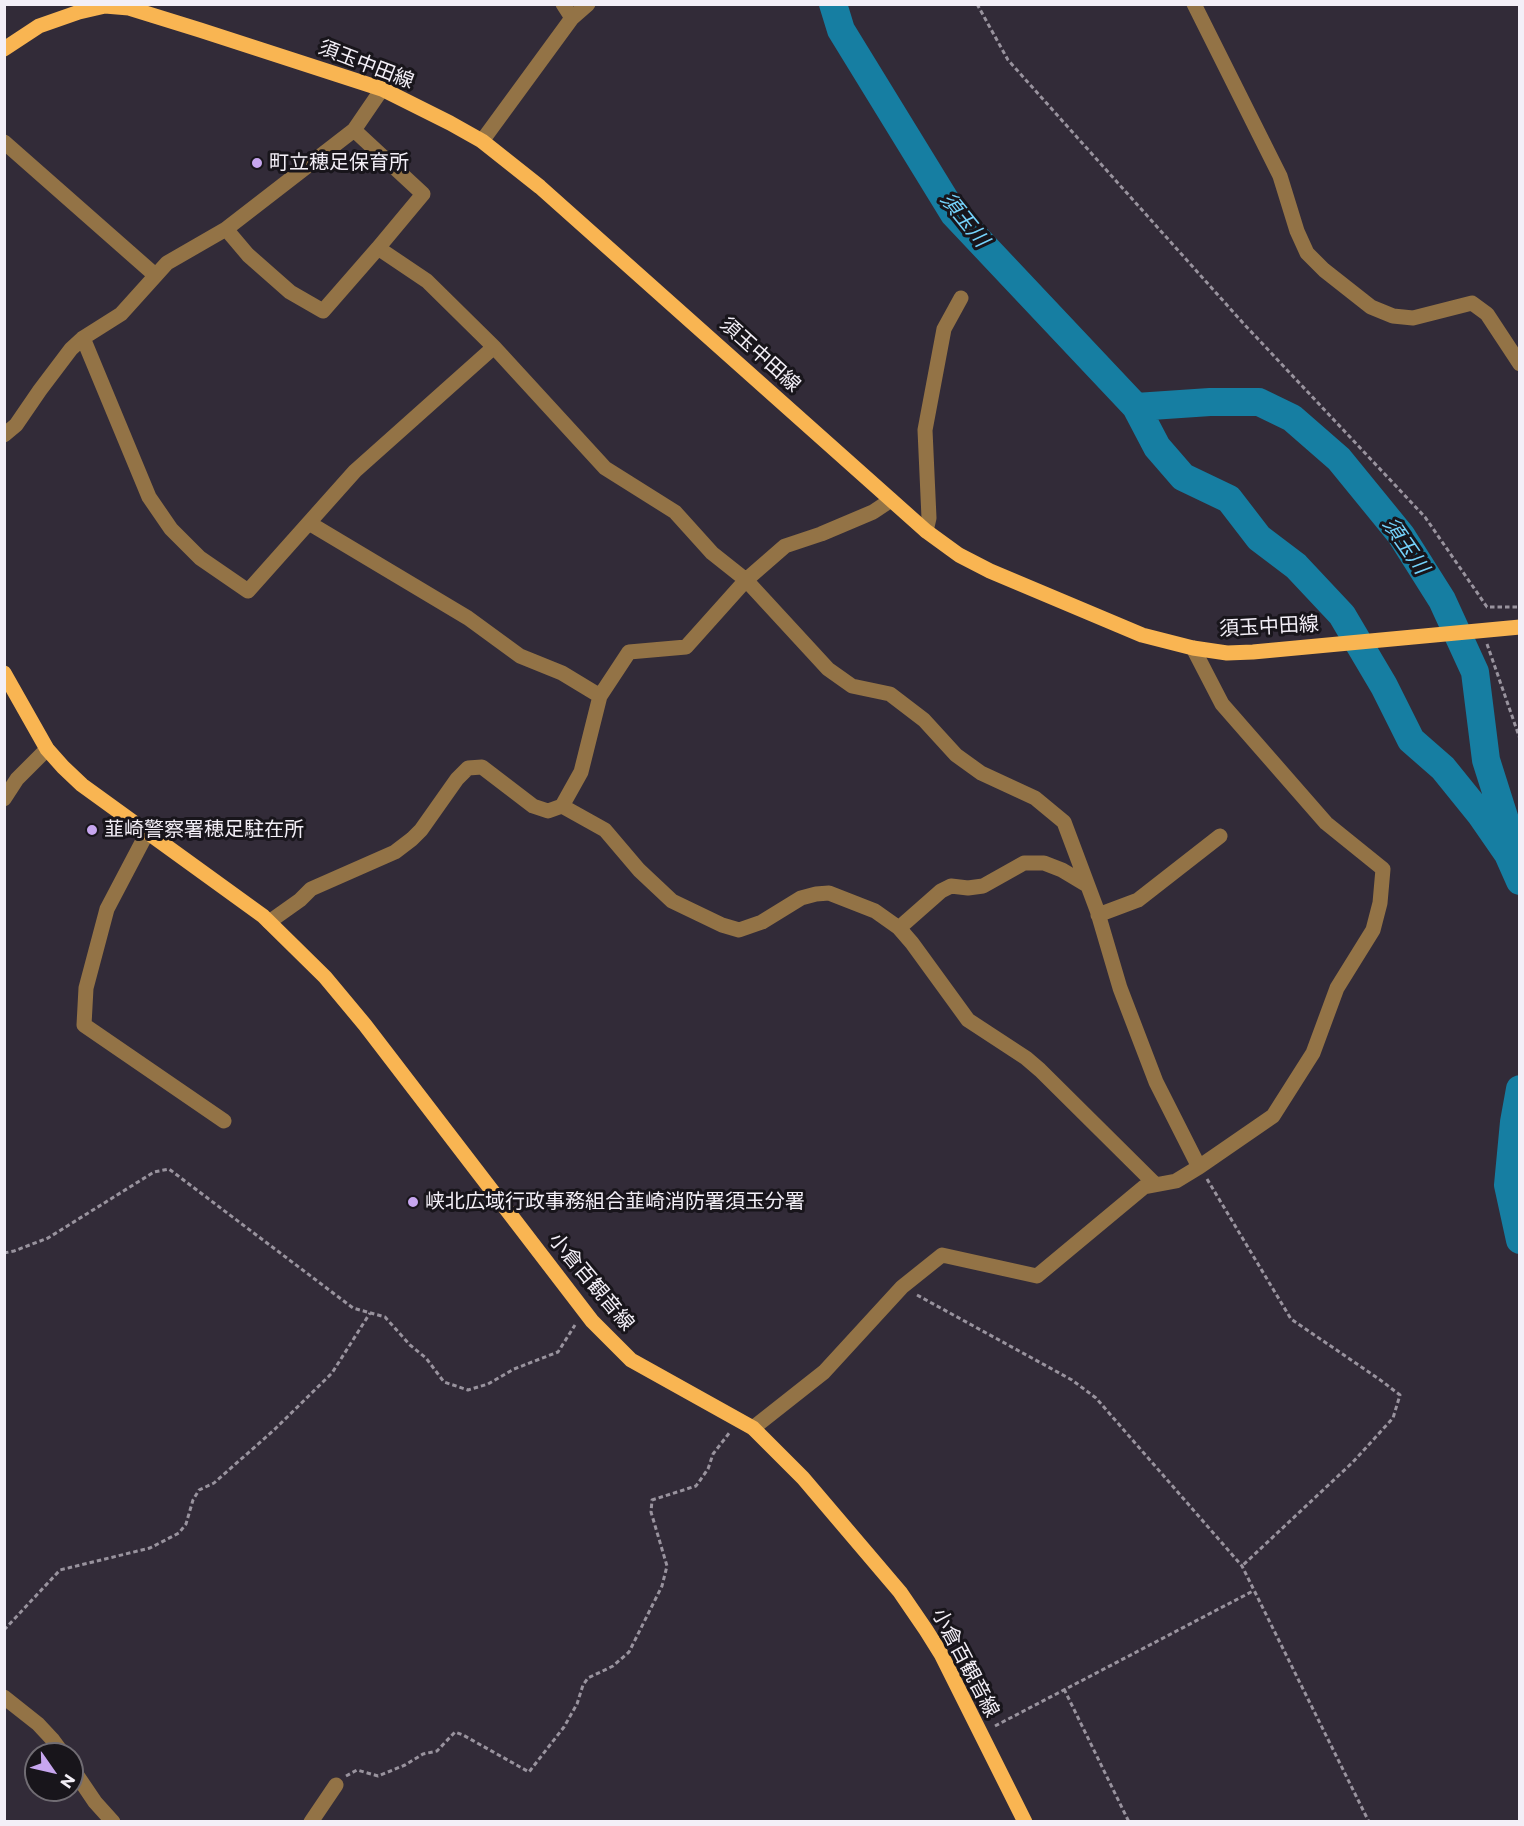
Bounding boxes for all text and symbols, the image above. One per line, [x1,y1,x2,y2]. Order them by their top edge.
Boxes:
street label: 須玉中田線 [315,36,417,94]
place label: 町立穂足保育所 [269,151,409,175]
marker: 町立穂足保育所 [250,156,264,170]
water label: 須玉川 [934,188,994,252]
street label: 須玉中田線 [715,313,805,397]
water label: 須玉川 [1377,513,1433,579]
street label: 須玉中田線 [1218,612,1320,642]
place label: 韮崎警察署穂足駐在所 [104,818,304,842]
marker: 韮崎警察署穂足駐在所 [85,823,99,837]
place label: 峡北広域行政事務組合韮崎消防署須玉分署 [425,1190,805,1214]
marker: 峡北広域行政事務組合韮崎消防署須玉分署 [406,1195,420,1209]
street label: 小倉百観音線 [543,1228,639,1336]
street label: 小倉百観音線 [926,1604,1004,1722]
north arrow [24,1742,84,1802]
text: N [56,1771,79,1792]

